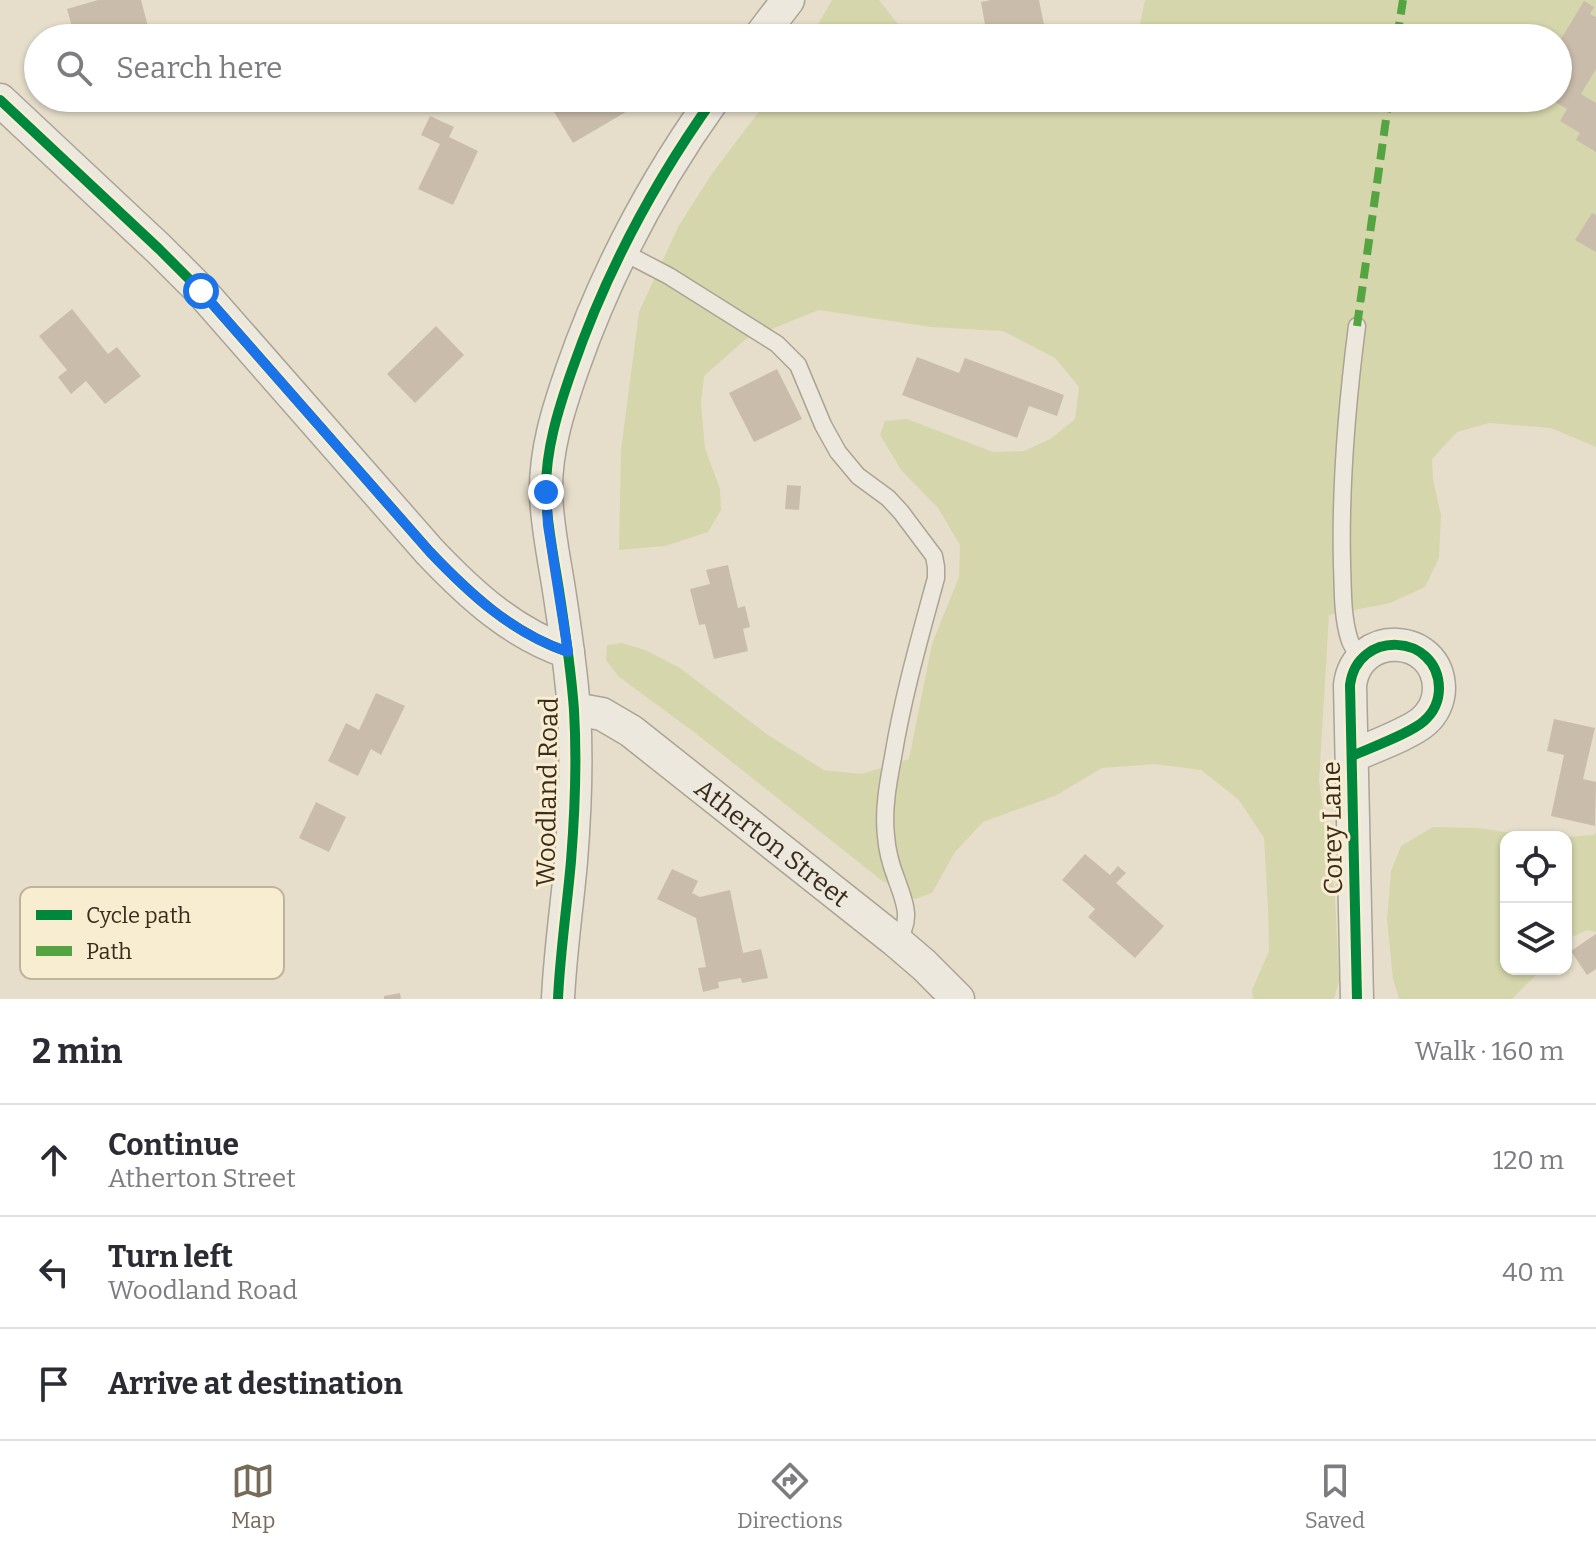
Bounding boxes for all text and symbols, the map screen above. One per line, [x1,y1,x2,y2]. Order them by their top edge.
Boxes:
search box [24,24,1572,112]
icon: search [52,46,96,90]
text: Search here [116,50,283,86]
route start [183,273,219,309]
route end [528,474,564,510]
street label: Woodland Road [530,697,565,887]
street label: Corey Lane [1316,761,1349,895]
street label: Atherton Street [688,773,855,914]
map controls [1500,831,1572,975]
button: locate [1500,831,1572,903]
legend [20,887,284,979]
text: Cycle path [86,902,191,929]
button: layers [1500,903,1572,975]
text: Path [86,938,132,965]
text: 2 min [32,1031,122,1072]
text: Walk · 160 m [1415,1036,1564,1067]
text: Continue [108,1127,239,1163]
icon: ahead [32,1138,76,1182]
text: 120 m [1493,1145,1564,1176]
text: Atherton Street [108,1163,296,1194]
text: Turn left [108,1239,233,1275]
icon: left [32,1250,76,1294]
text: 40 m [1502,1257,1564,1288]
text: Woodland Road [108,1275,298,1306]
icon: arrive [32,1362,76,1406]
text: Arrive at destination [108,1366,403,1402]
tab: Map [231,1459,275,1534]
tab: Directions [737,1459,843,1534]
tab: Saved [1305,1459,1365,1534]

